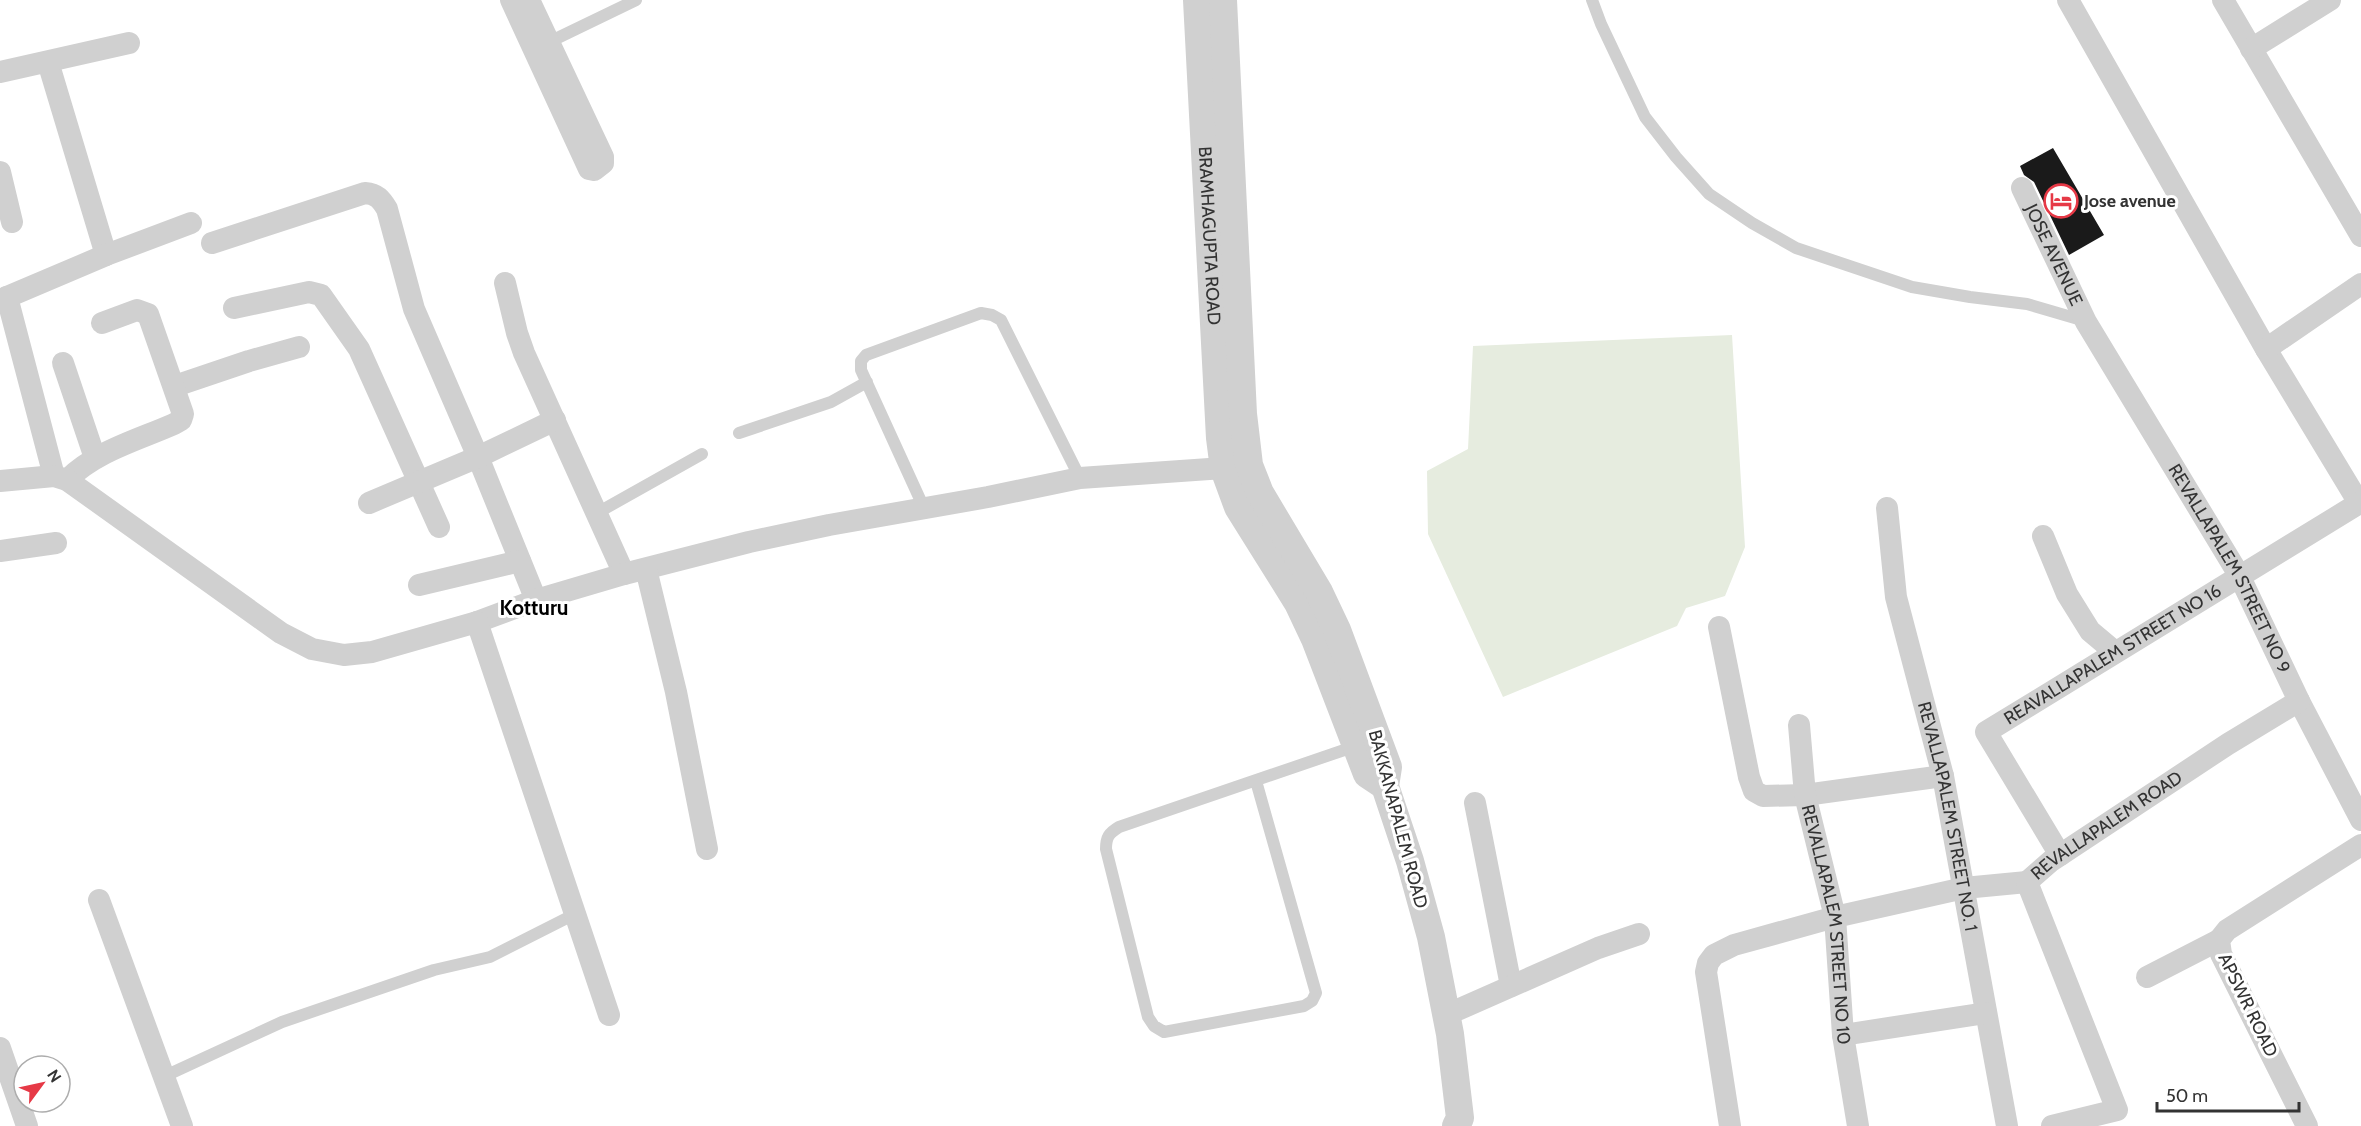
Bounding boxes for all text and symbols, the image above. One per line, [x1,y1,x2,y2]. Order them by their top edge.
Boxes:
street label: BRAMHAGUPTA ROAD [1194,146,1225,326]
hotel icon: Jose avenue [2043,183,2079,219]
place label: Jose avenue [2083,190,2176,212]
street label: JOSE AVENUE [2020,200,2088,309]
street label: REVALLAPALEM STREET NO 9 [2164,460,2295,677]
street label: REAVALLAPALEM STREET NO 16 [2000,579,2225,729]
district label: Kotturu [500,595,568,620]
street label: REVALLAPALEM STREET NO. 1 [1913,699,1982,933]
street label: BAKKANAPALEM ROAD [1364,727,1432,911]
street label: REVALLAPALEM ROAD [2026,766,2187,884]
street label: REVALLAPALEM STREET NO 10 [1797,802,1855,1046]
street label: APSWR ROAD [2213,950,2283,1060]
north arrow [12,1054,72,1114]
text: N [43,1066,65,1086]
scale bar [2157,1075,2300,1113]
text: 50 m [2166,1085,2208,1107]

